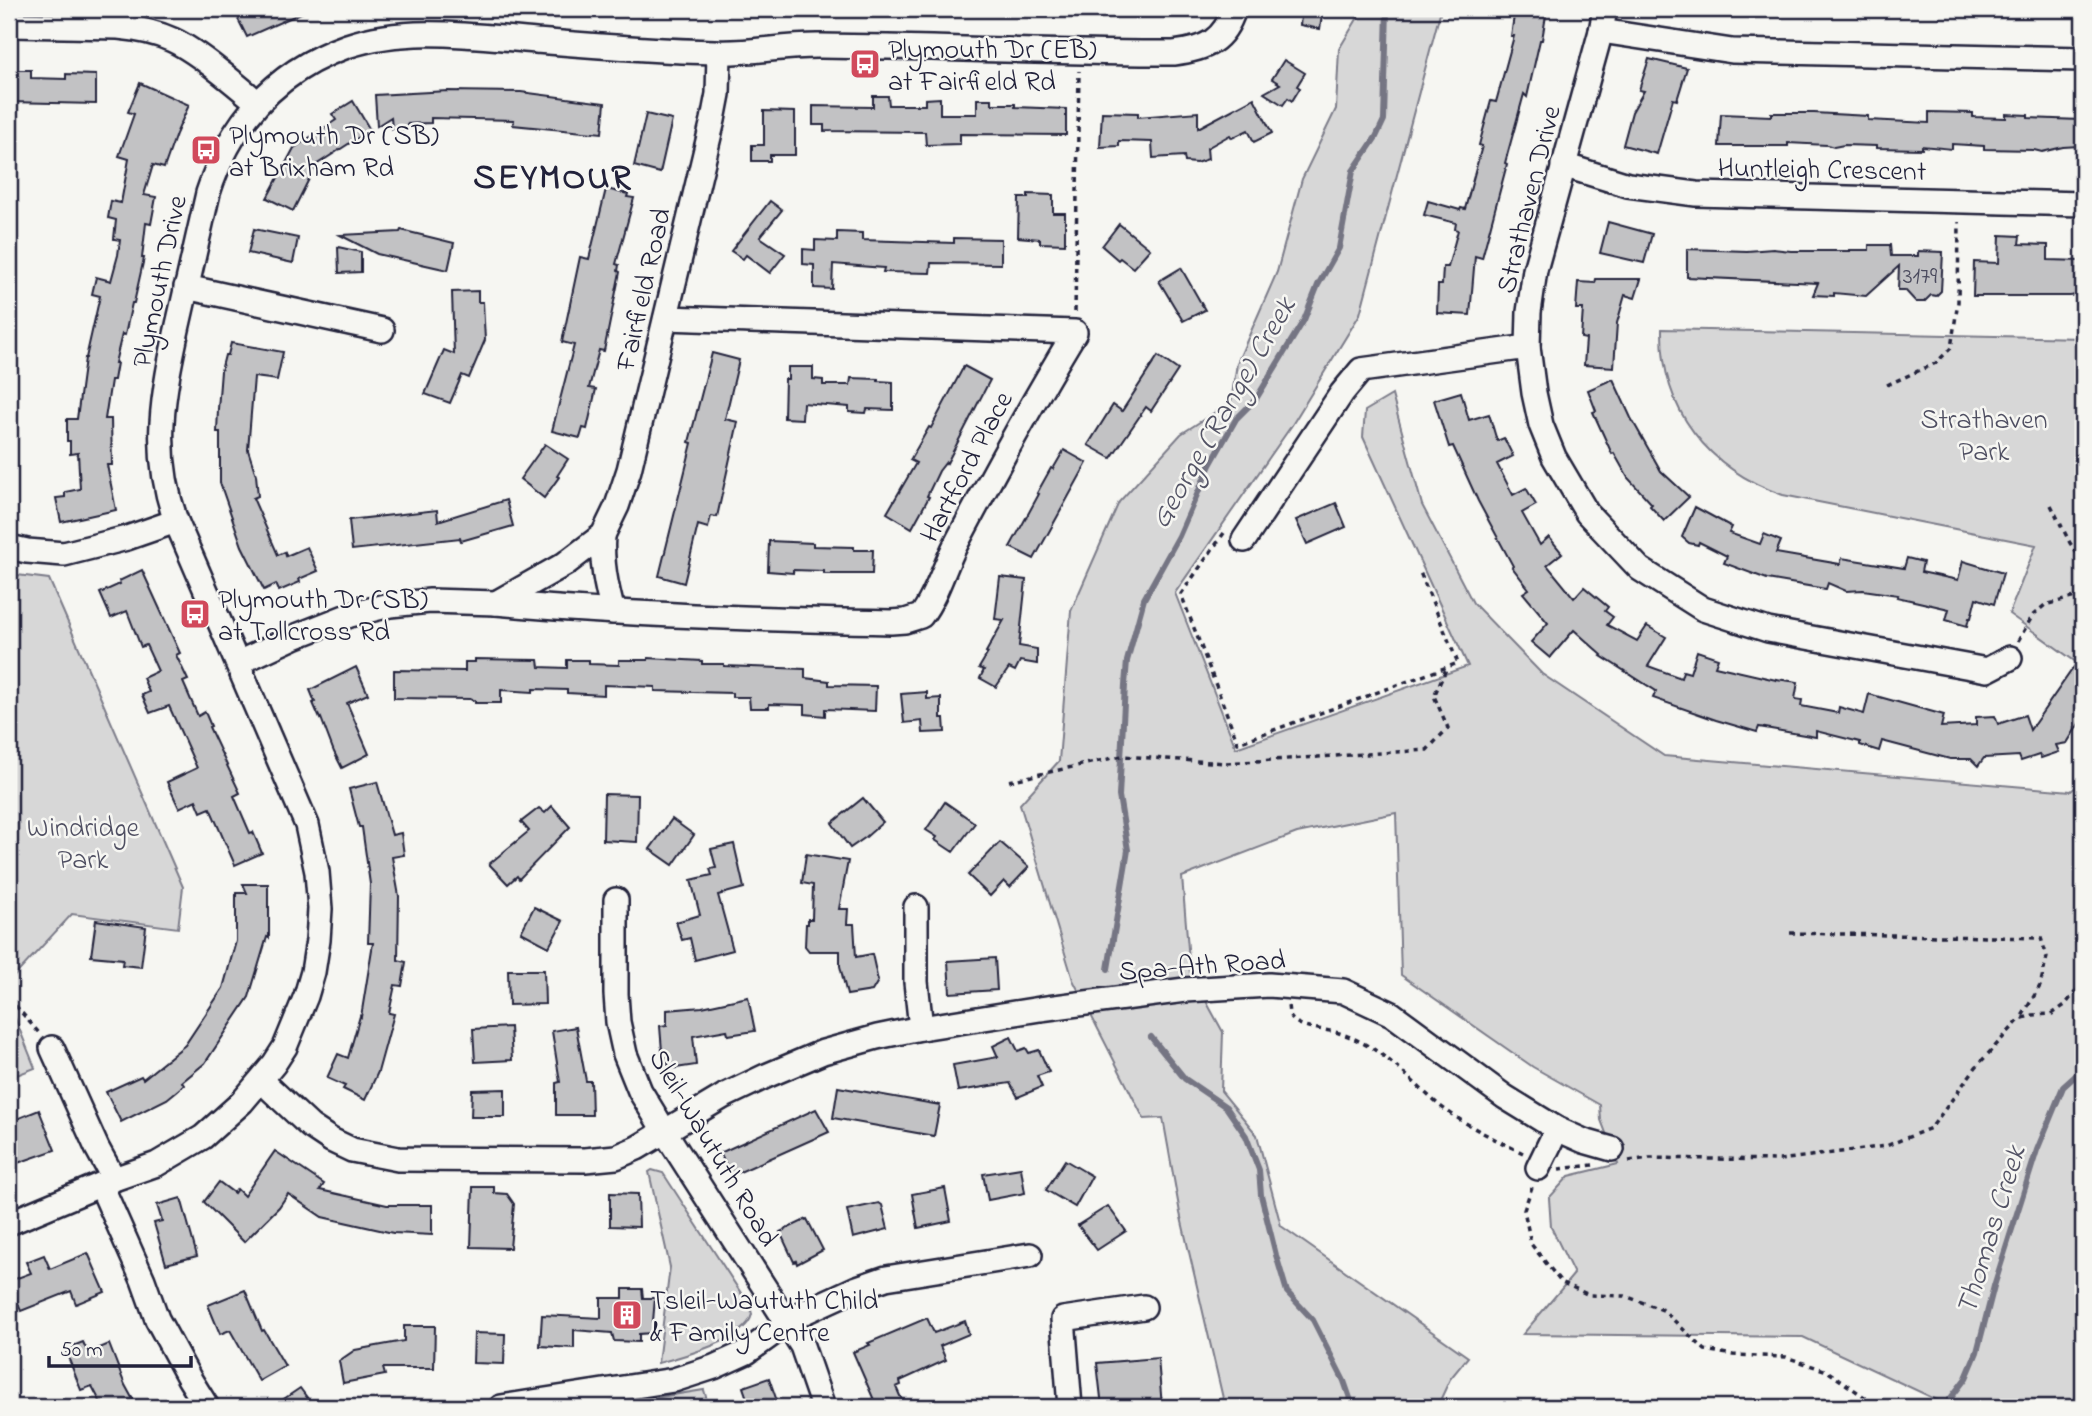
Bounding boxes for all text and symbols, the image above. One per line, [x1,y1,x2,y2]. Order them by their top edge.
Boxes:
place label: Plymouth Dr (EB) at Fairfield Rd [888,31,1097,104]
bus stop icon: Plymouth Dr (EB) at Fairfield Rd [848,47,882,81]
street label: Strathaven Drive [1487,101,1574,298]
place label: Plymouth Dr (SB) at Brixham Rd [229,117,439,190]
bus stop icon: Plymouth Dr (SB) at Brixham Rd [189,133,223,167]
street label: Huntleigh Crescent [1717,149,1927,194]
district label: SEYMOUR [473,154,633,205]
street label: Plymouth Drive [123,191,200,372]
street label: Fairfield Road [607,204,684,376]
house number: 3179 [1903,260,1938,295]
water label: George (Range) Creek [1140,288,1310,537]
street label: Hartford Place [911,384,1025,551]
park label: Strathaven Park [1920,401,2048,474]
place label: Plymouth Dr (SB) at Tollcross Rd [218,581,428,654]
bus stop icon: Plymouth Dr (SB) at Tollcross Rd [178,597,212,631]
park label: Windridge Park [27,809,140,882]
street label: Spa-Ath Road [1118,941,1287,994]
street label: Sleil-Waututh Road [637,1042,787,1256]
water label: Thomas Creek [1946,1139,2040,1321]
place label: Tsleil-Waututh Child & Family Centre [650,1282,879,1355]
building icon: Tsleil-Waututh Child & Family Centre [610,1298,644,1332]
scale bar [49,1325,191,1369]
text: 50 m [60,1336,103,1366]

